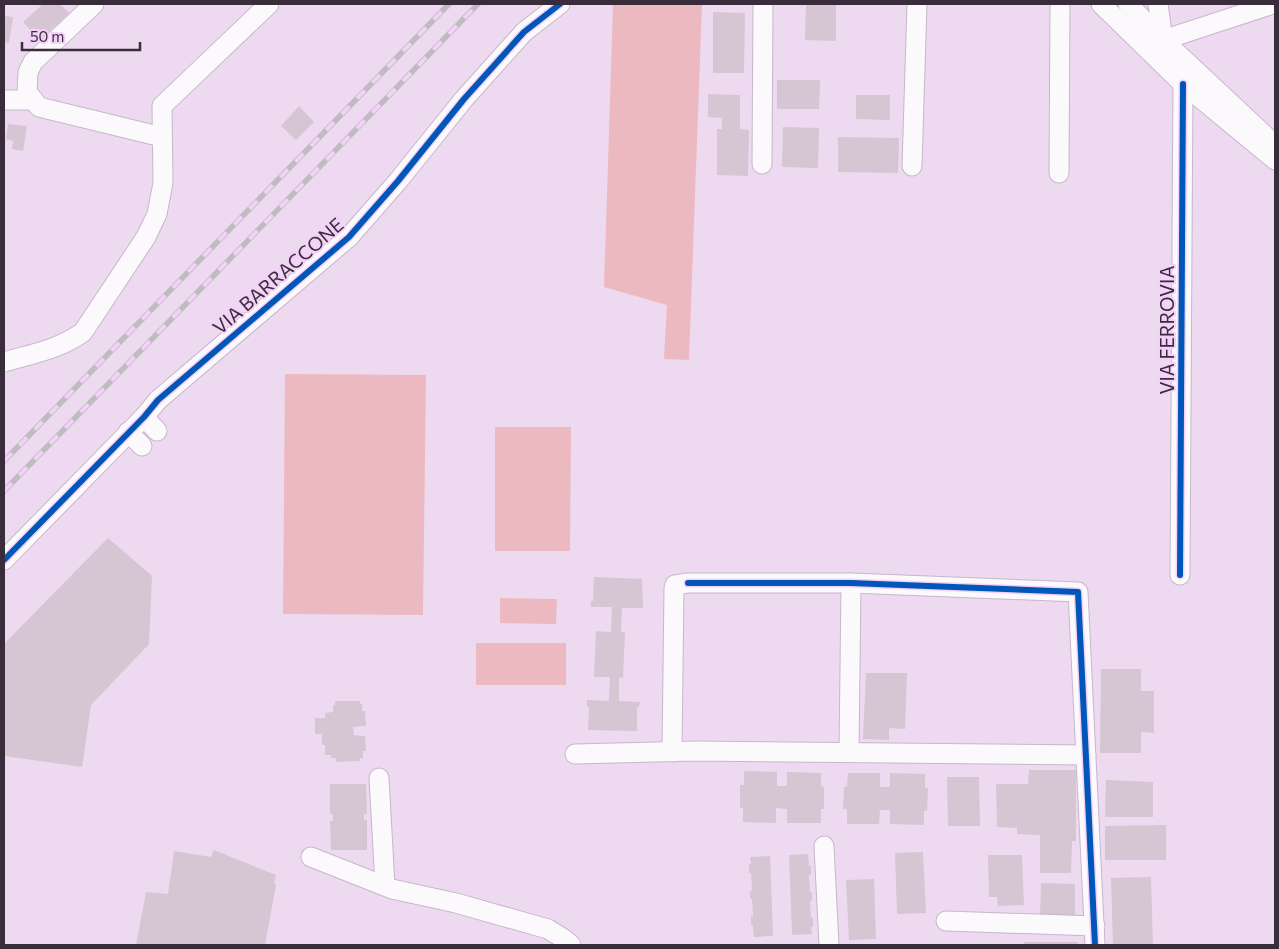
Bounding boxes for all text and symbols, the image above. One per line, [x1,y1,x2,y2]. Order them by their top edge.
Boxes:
scale bar [22,20,140,52]
text: 50 m [30,27,64,45]
street label: VIA BARRACCONE [208,213,348,339]
street label: VIA FERROVIA [1155,265,1178,395]

